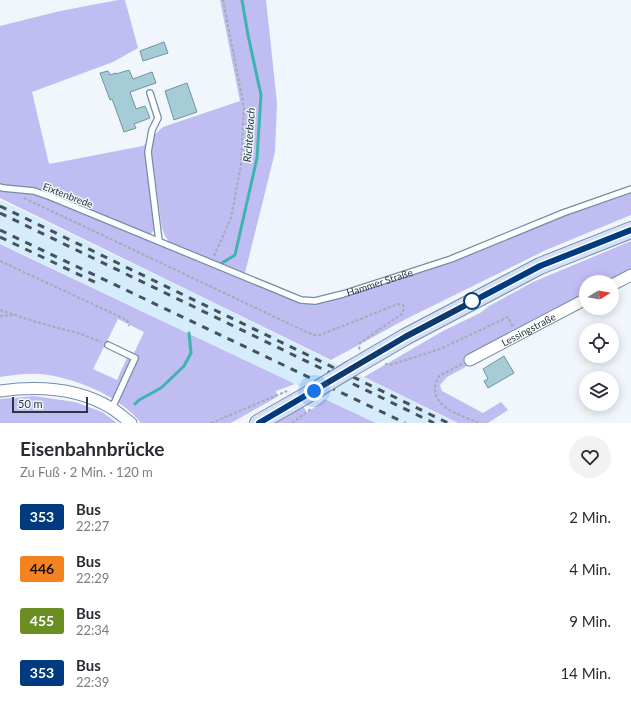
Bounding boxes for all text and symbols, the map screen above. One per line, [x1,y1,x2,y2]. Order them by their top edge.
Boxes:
water label: Richterbach [240,107,257,163]
street label: Eixtenbrede [41,180,95,210]
street label: Hammer Straße [345,266,414,298]
north arrow [579,275,619,315]
map controls [579,275,619,411]
unlabelled marker [463,292,481,310]
street label: Lessingstraße [499,310,558,348]
button: locate [579,323,619,363]
button: layers [579,371,619,411]
your location [304,381,324,401]
scale bar [12,395,88,414]
text: 50 m [18,397,43,410]
button: heart [569,436,611,478]
text: Eisenbahnbrücke [20,437,164,460]
text: Zu Fuß · 2 Min. · 120 m [20,464,153,480]
text: Bus [76,500,101,518]
text: 353 [30,508,54,525]
text: 2 Min. [569,508,611,526]
text: 22:27 [76,518,109,534]
text: Bus [76,552,101,570]
text: 446 [30,560,54,577]
text: 4 Min. [569,560,611,578]
text: 22:29 [76,570,109,586]
text: Bus [76,604,101,622]
text: 455 [30,612,54,629]
text: 9 Min. [569,612,611,630]
text: 22:34 [76,622,109,638]
text: Bus [76,656,101,674]
text: 353 [30,664,54,681]
text: 14 Min. [560,664,611,682]
text: 22:39 [76,674,109,690]

